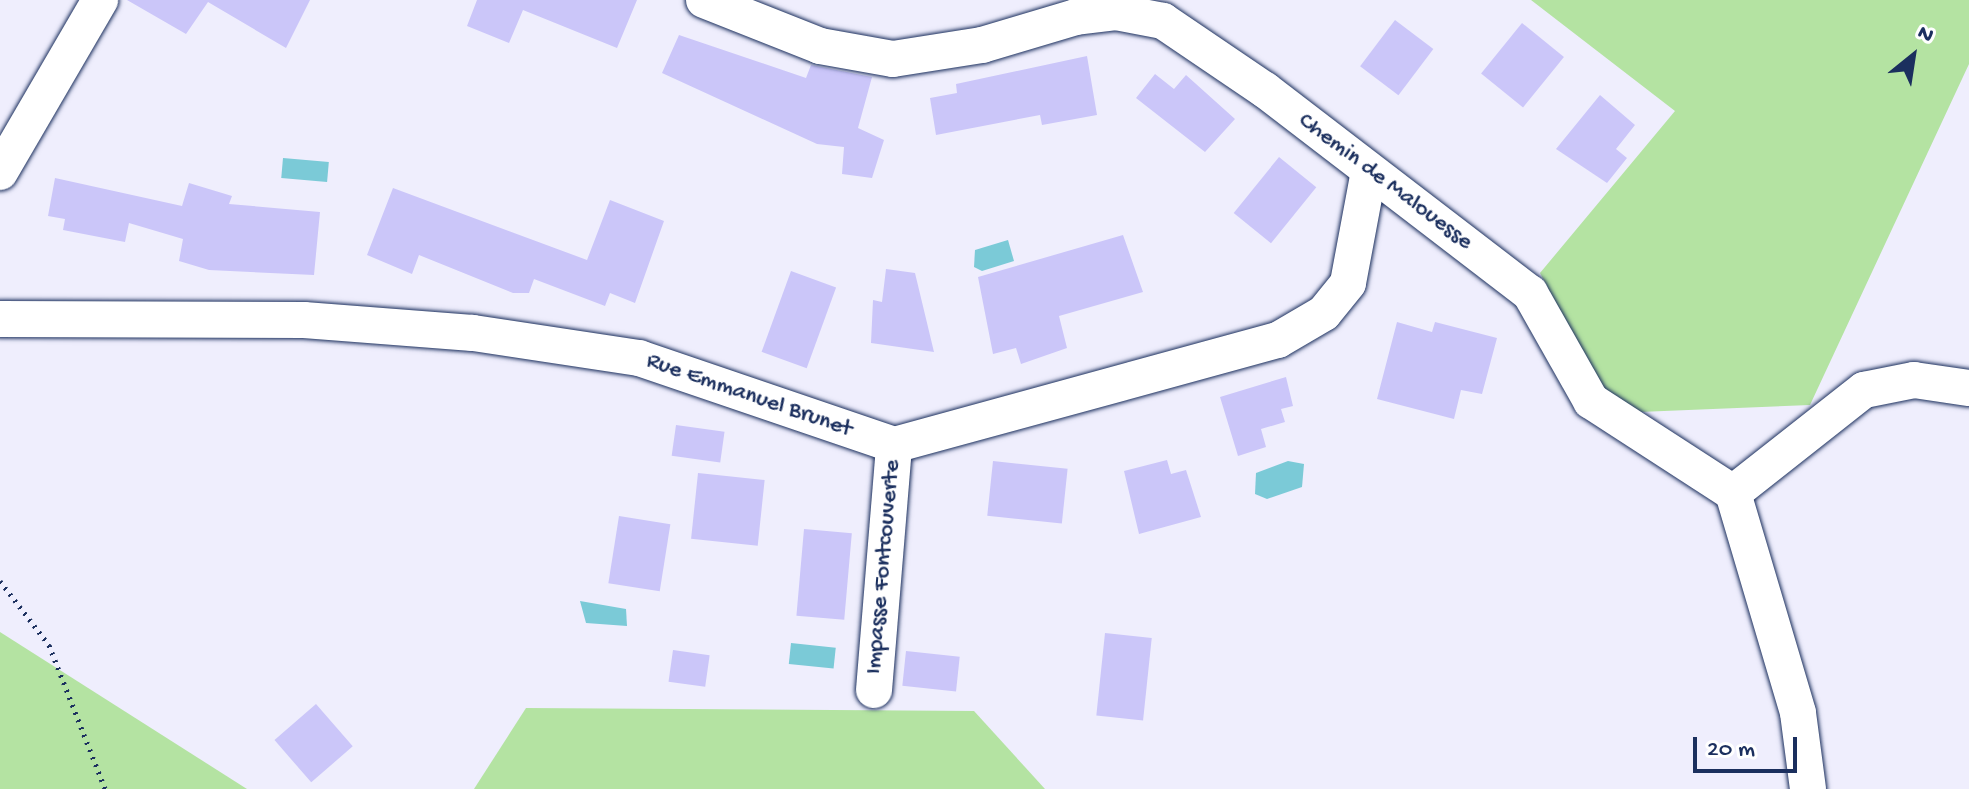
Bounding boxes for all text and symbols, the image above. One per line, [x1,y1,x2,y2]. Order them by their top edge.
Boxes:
north arrow [1873,16,1953,96]
text: N [1912,20,1938,50]
street label: Chemin de Malouesse [1292,107,1478,257]
street label: Rue Emmanuel Brunet [642,347,856,445]
street label: Impasse Fontcouverte [860,459,908,675]
scale bar [1697,721,1801,771]
text: 20 m [1707,736,1755,765]

